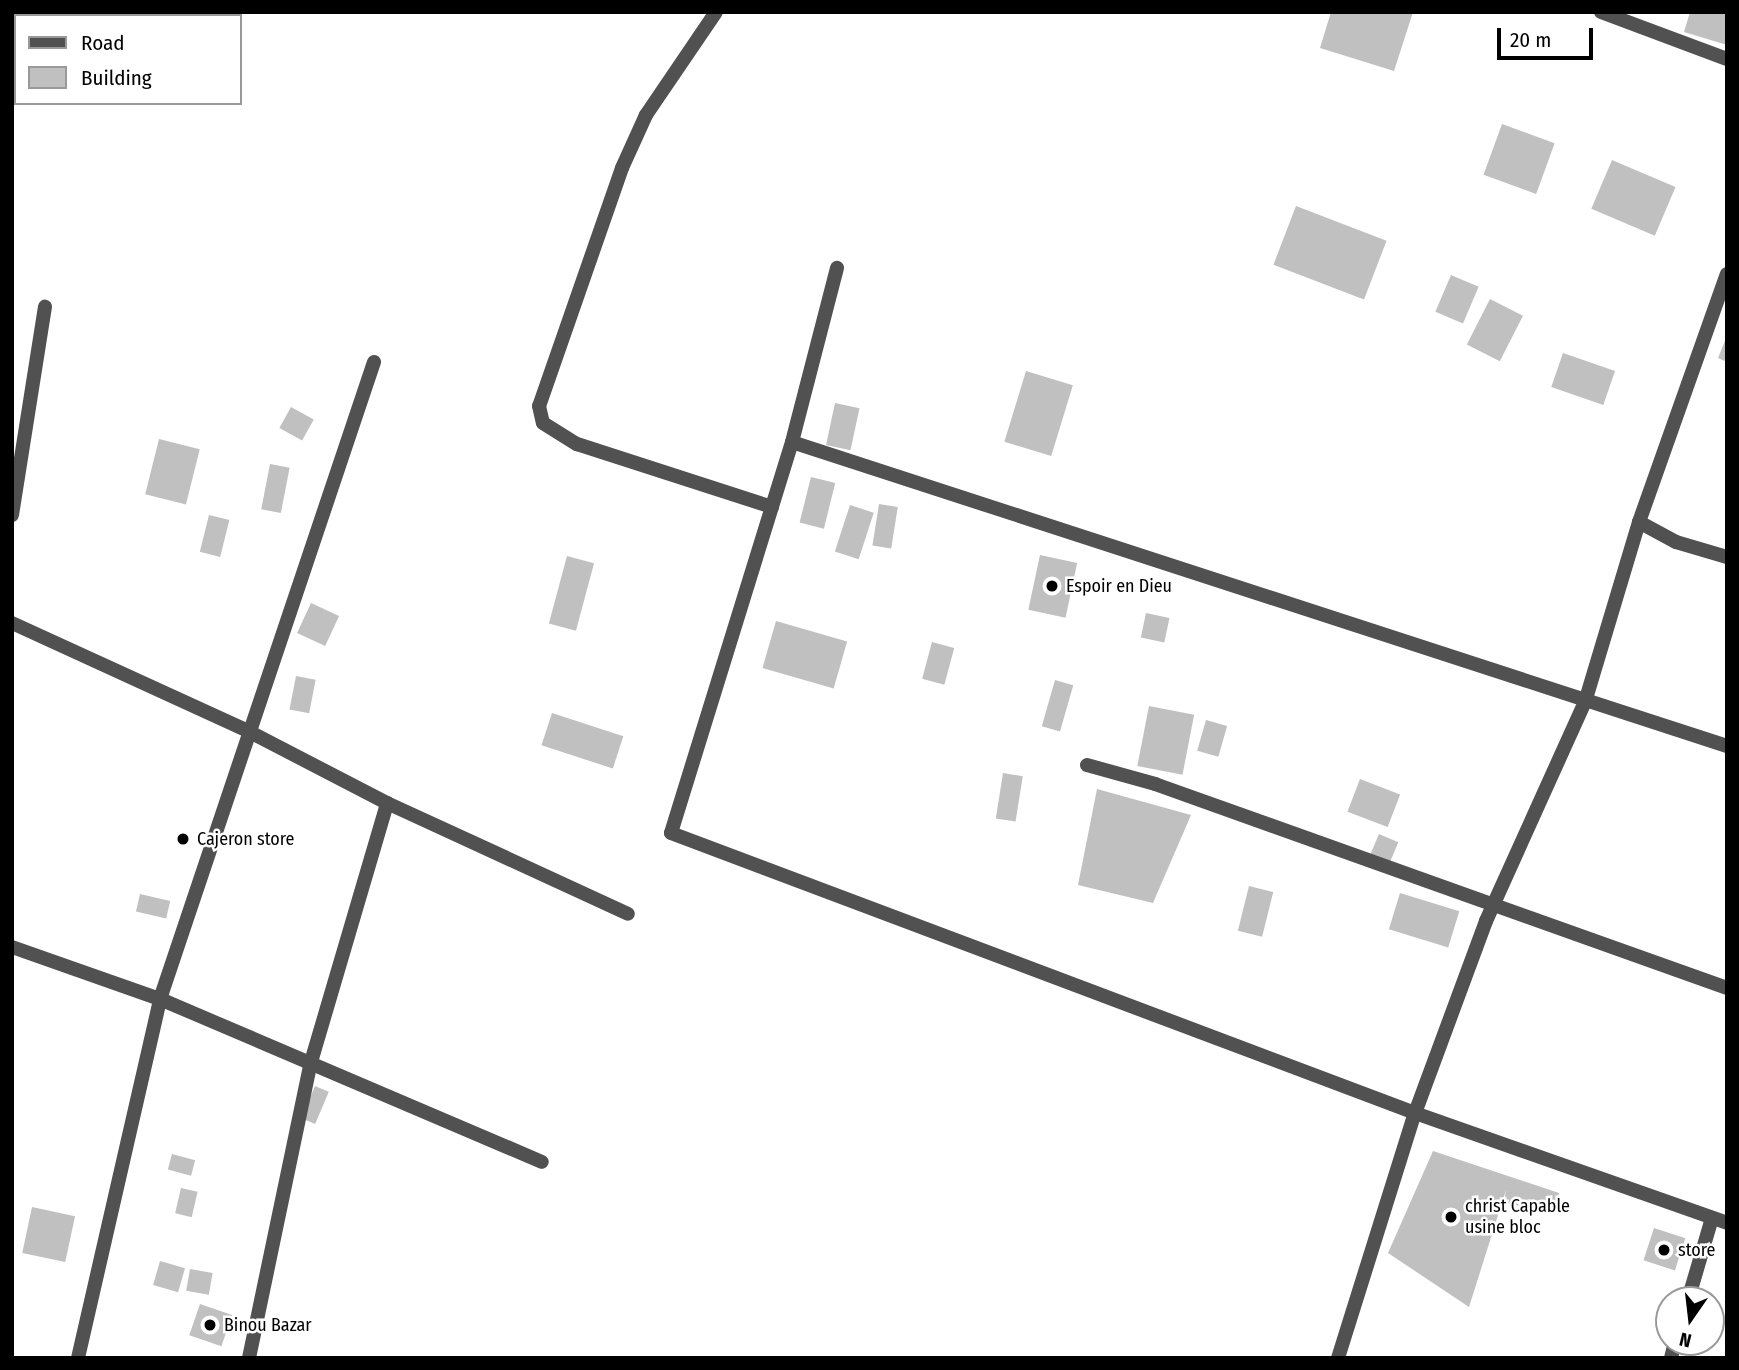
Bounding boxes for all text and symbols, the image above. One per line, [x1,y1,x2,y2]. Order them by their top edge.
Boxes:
legend [14,14,242,105]
scale bar [1501,14,1597,58]
text: 20 m [1510,27,1551,53]
text: Road [81,30,125,56]
text: Building [81,65,152,91]
place label: Espoir en Dieu [1066,575,1172,597]
marker: Espoir en Dieu [1044,578,1060,594]
place label: Cajeron store [197,828,294,850]
marker: Cajeron store [175,831,191,847]
place label: christ Capable usine bloc [1465,1196,1570,1238]
marker: christ Capable usine bloc [1443,1209,1459,1225]
place label: store [1678,1239,1715,1261]
marker: store [1656,1242,1672,1258]
north arrow [1655,1286,1725,1356]
place label: Binou Bazar [224,1314,312,1336]
marker: Binou Bazar [202,1317,218,1333]
text: N [1677,1327,1694,1352]

